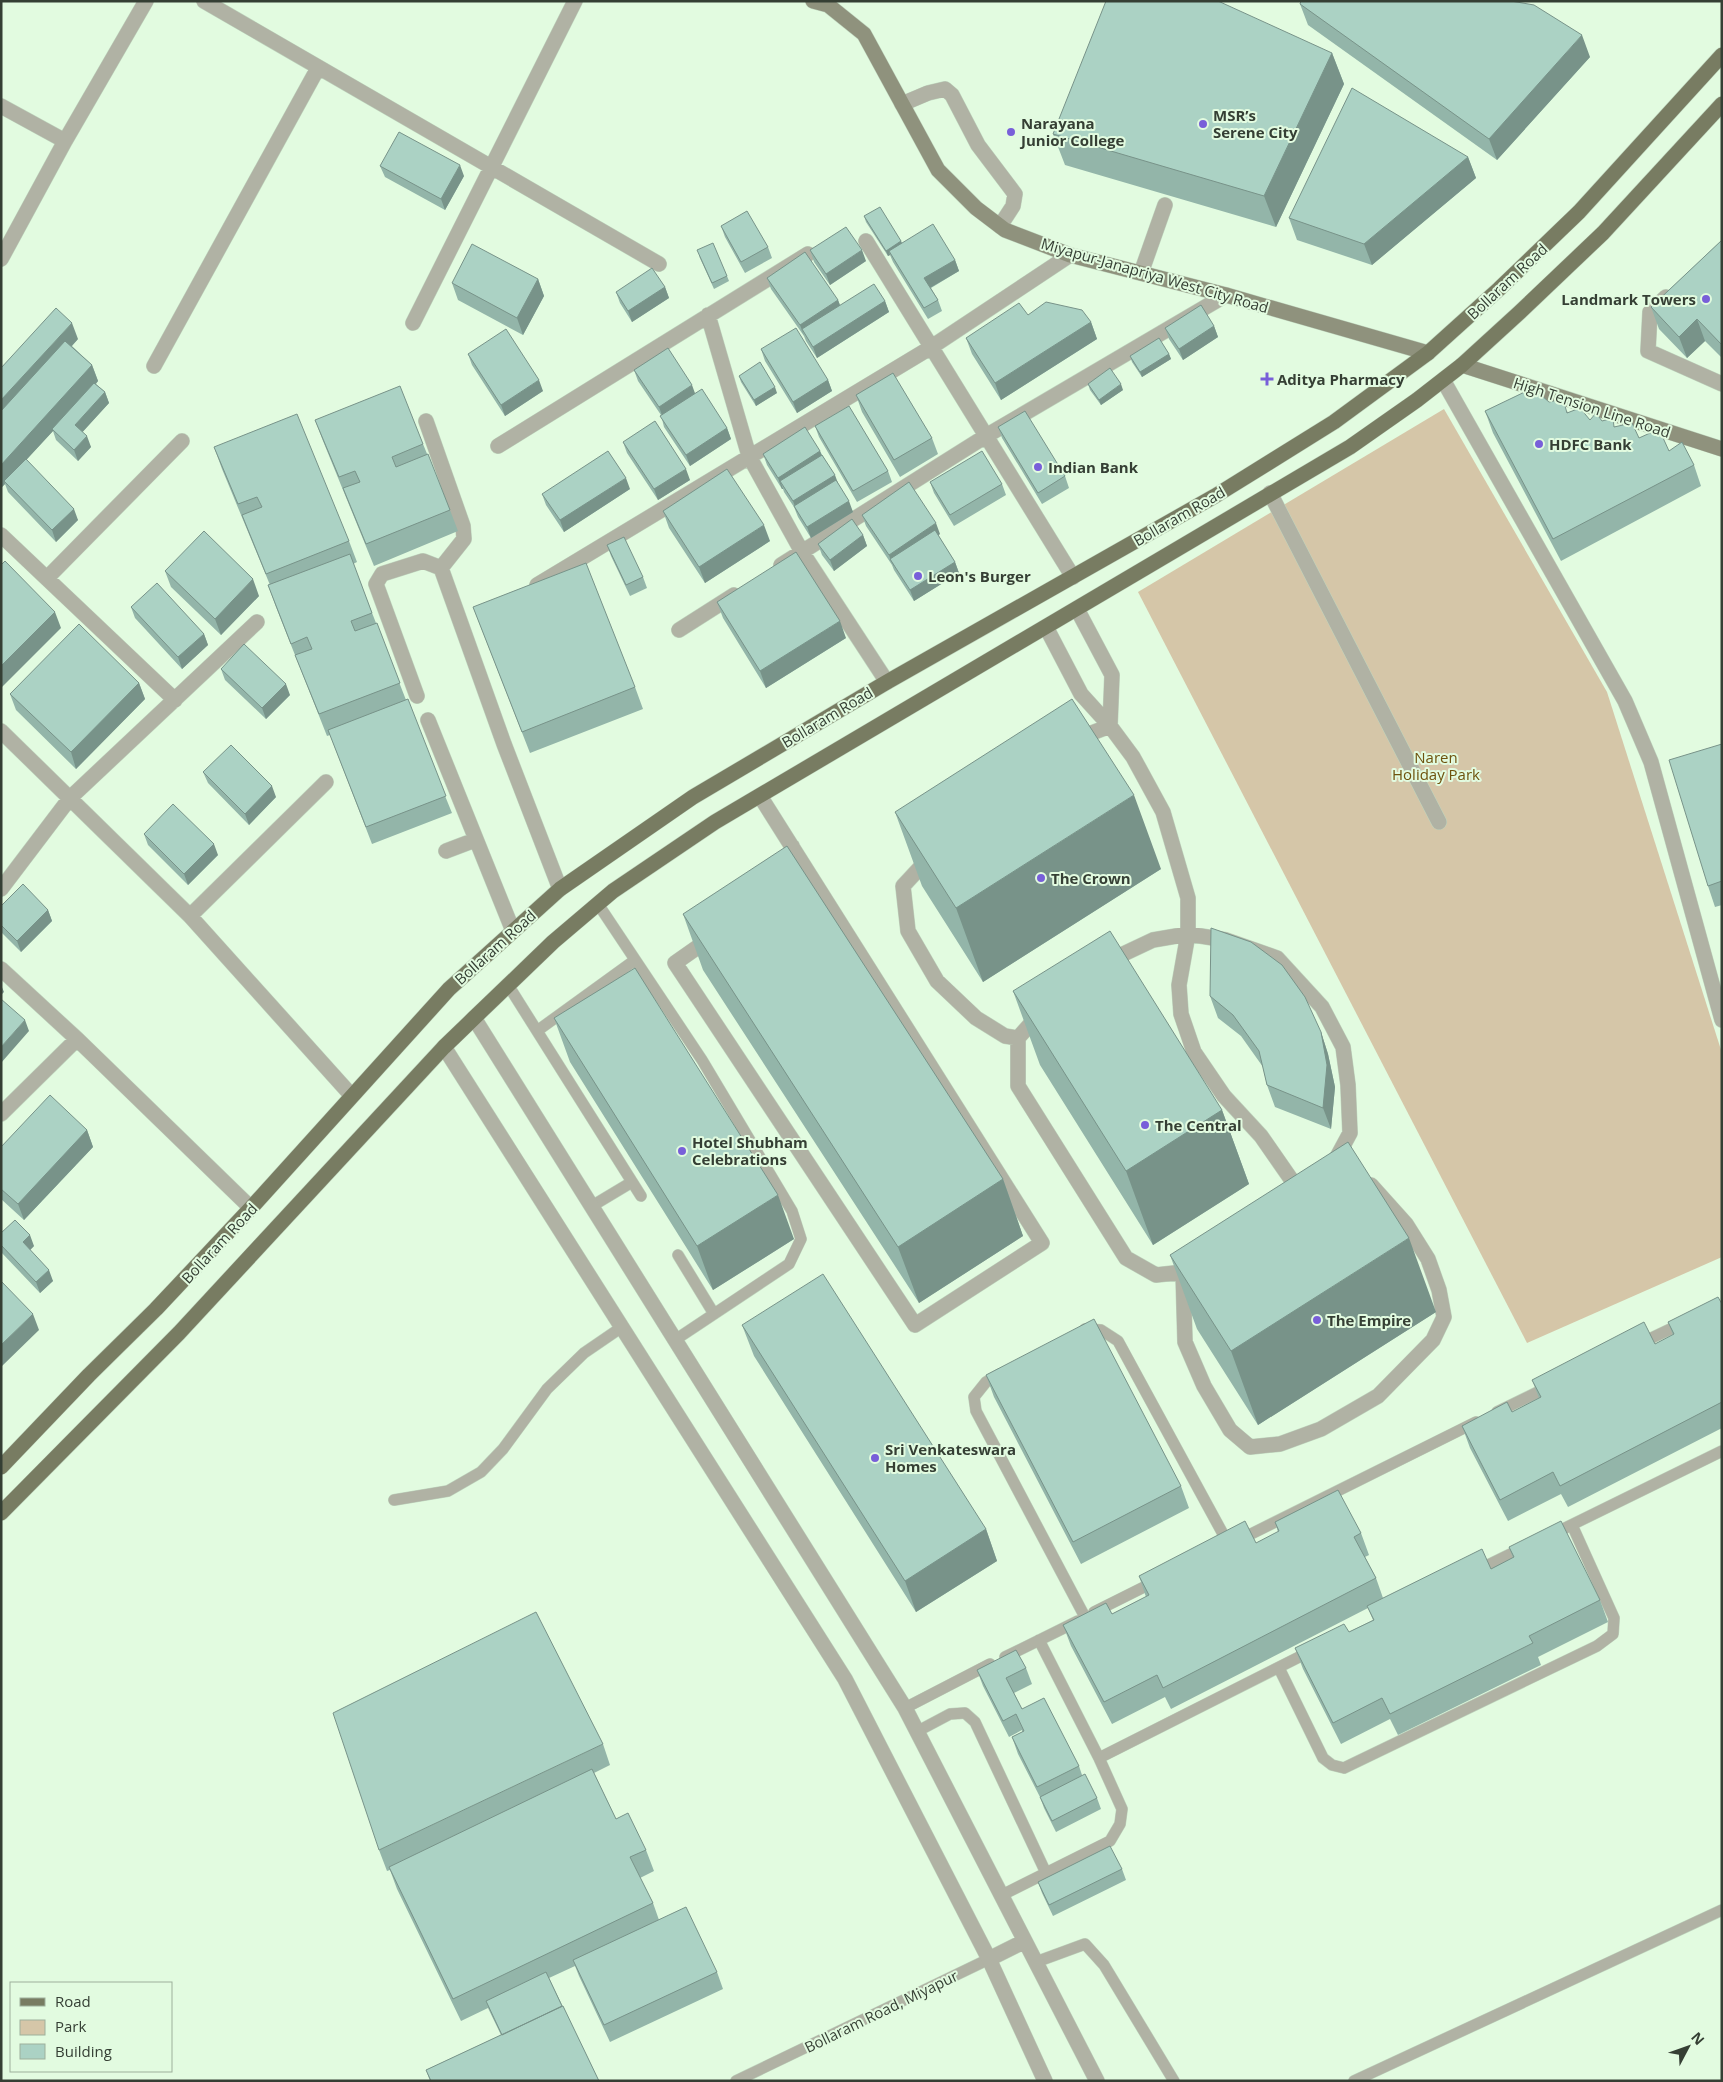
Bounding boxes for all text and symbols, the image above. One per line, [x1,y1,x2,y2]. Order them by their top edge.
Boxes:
place label: MSR’s Serene City [1213,105,1298,142]
place label: Narayana Junior College [1019,113,1125,150]
marker: MSR’s Serene City [1197,118,1209,130]
marker: Narayana Junior College [1005,126,1017,138]
street label: Miyapur-Janapriya West City Road [1039,233,1271,317]
street label: Bollaram Road [1463,239,1551,323]
place label: Landmark Towers [1561,289,1696,309]
marker: Landmark Towers [1700,293,1712,305]
place label: Aditya Pharmacy [1277,369,1405,389]
street label: High Tension Line Road [1511,372,1673,442]
marker: Aditya Pharmacy [1261,373,1273,385]
place label: HDFC Bank [1549,434,1632,454]
marker: HDFC Bank [1533,438,1545,450]
place label: Indian Bank [1048,457,1139,477]
marker: Indian Bank [1032,461,1044,473]
street label: Bollaram Road [1130,482,1228,550]
place label: Leon's Burger [928,566,1031,586]
marker: Leon's Burger [912,570,924,582]
street label: Bollaram Road [778,682,876,752]
park label: Naren Holiday Park [1392,747,1480,784]
place label: The Crown [1051,868,1131,888]
marker: The Crown [1035,872,1047,884]
street label: Bollaram Road [450,905,540,989]
place label: The Central [1155,1115,1242,1135]
marker: The Central [1139,1119,1151,1131]
place label: Hotel Shubham Celebrations [692,1132,808,1169]
marker: Hotel Shubham Celebrations [676,1145,688,1157]
street label: Bollaram Road [177,1199,261,1287]
place label: The Empire [1327,1310,1411,1330]
marker: The Empire [1311,1314,1323,1326]
place label: Sri Venkateswara Homes [885,1439,1016,1476]
marker: Sri Venkateswara Homes [869,1452,881,1464]
street label: Bollaram Road, Miyapur [801,1965,961,2057]
legend [10,1982,172,2072]
text: Road [55,1991,91,2011]
text: Park [55,2016,86,2036]
north arrow [1663,2022,1713,2072]
text: N [1687,2028,1709,2049]
text: Building [55,2041,112,2061]

